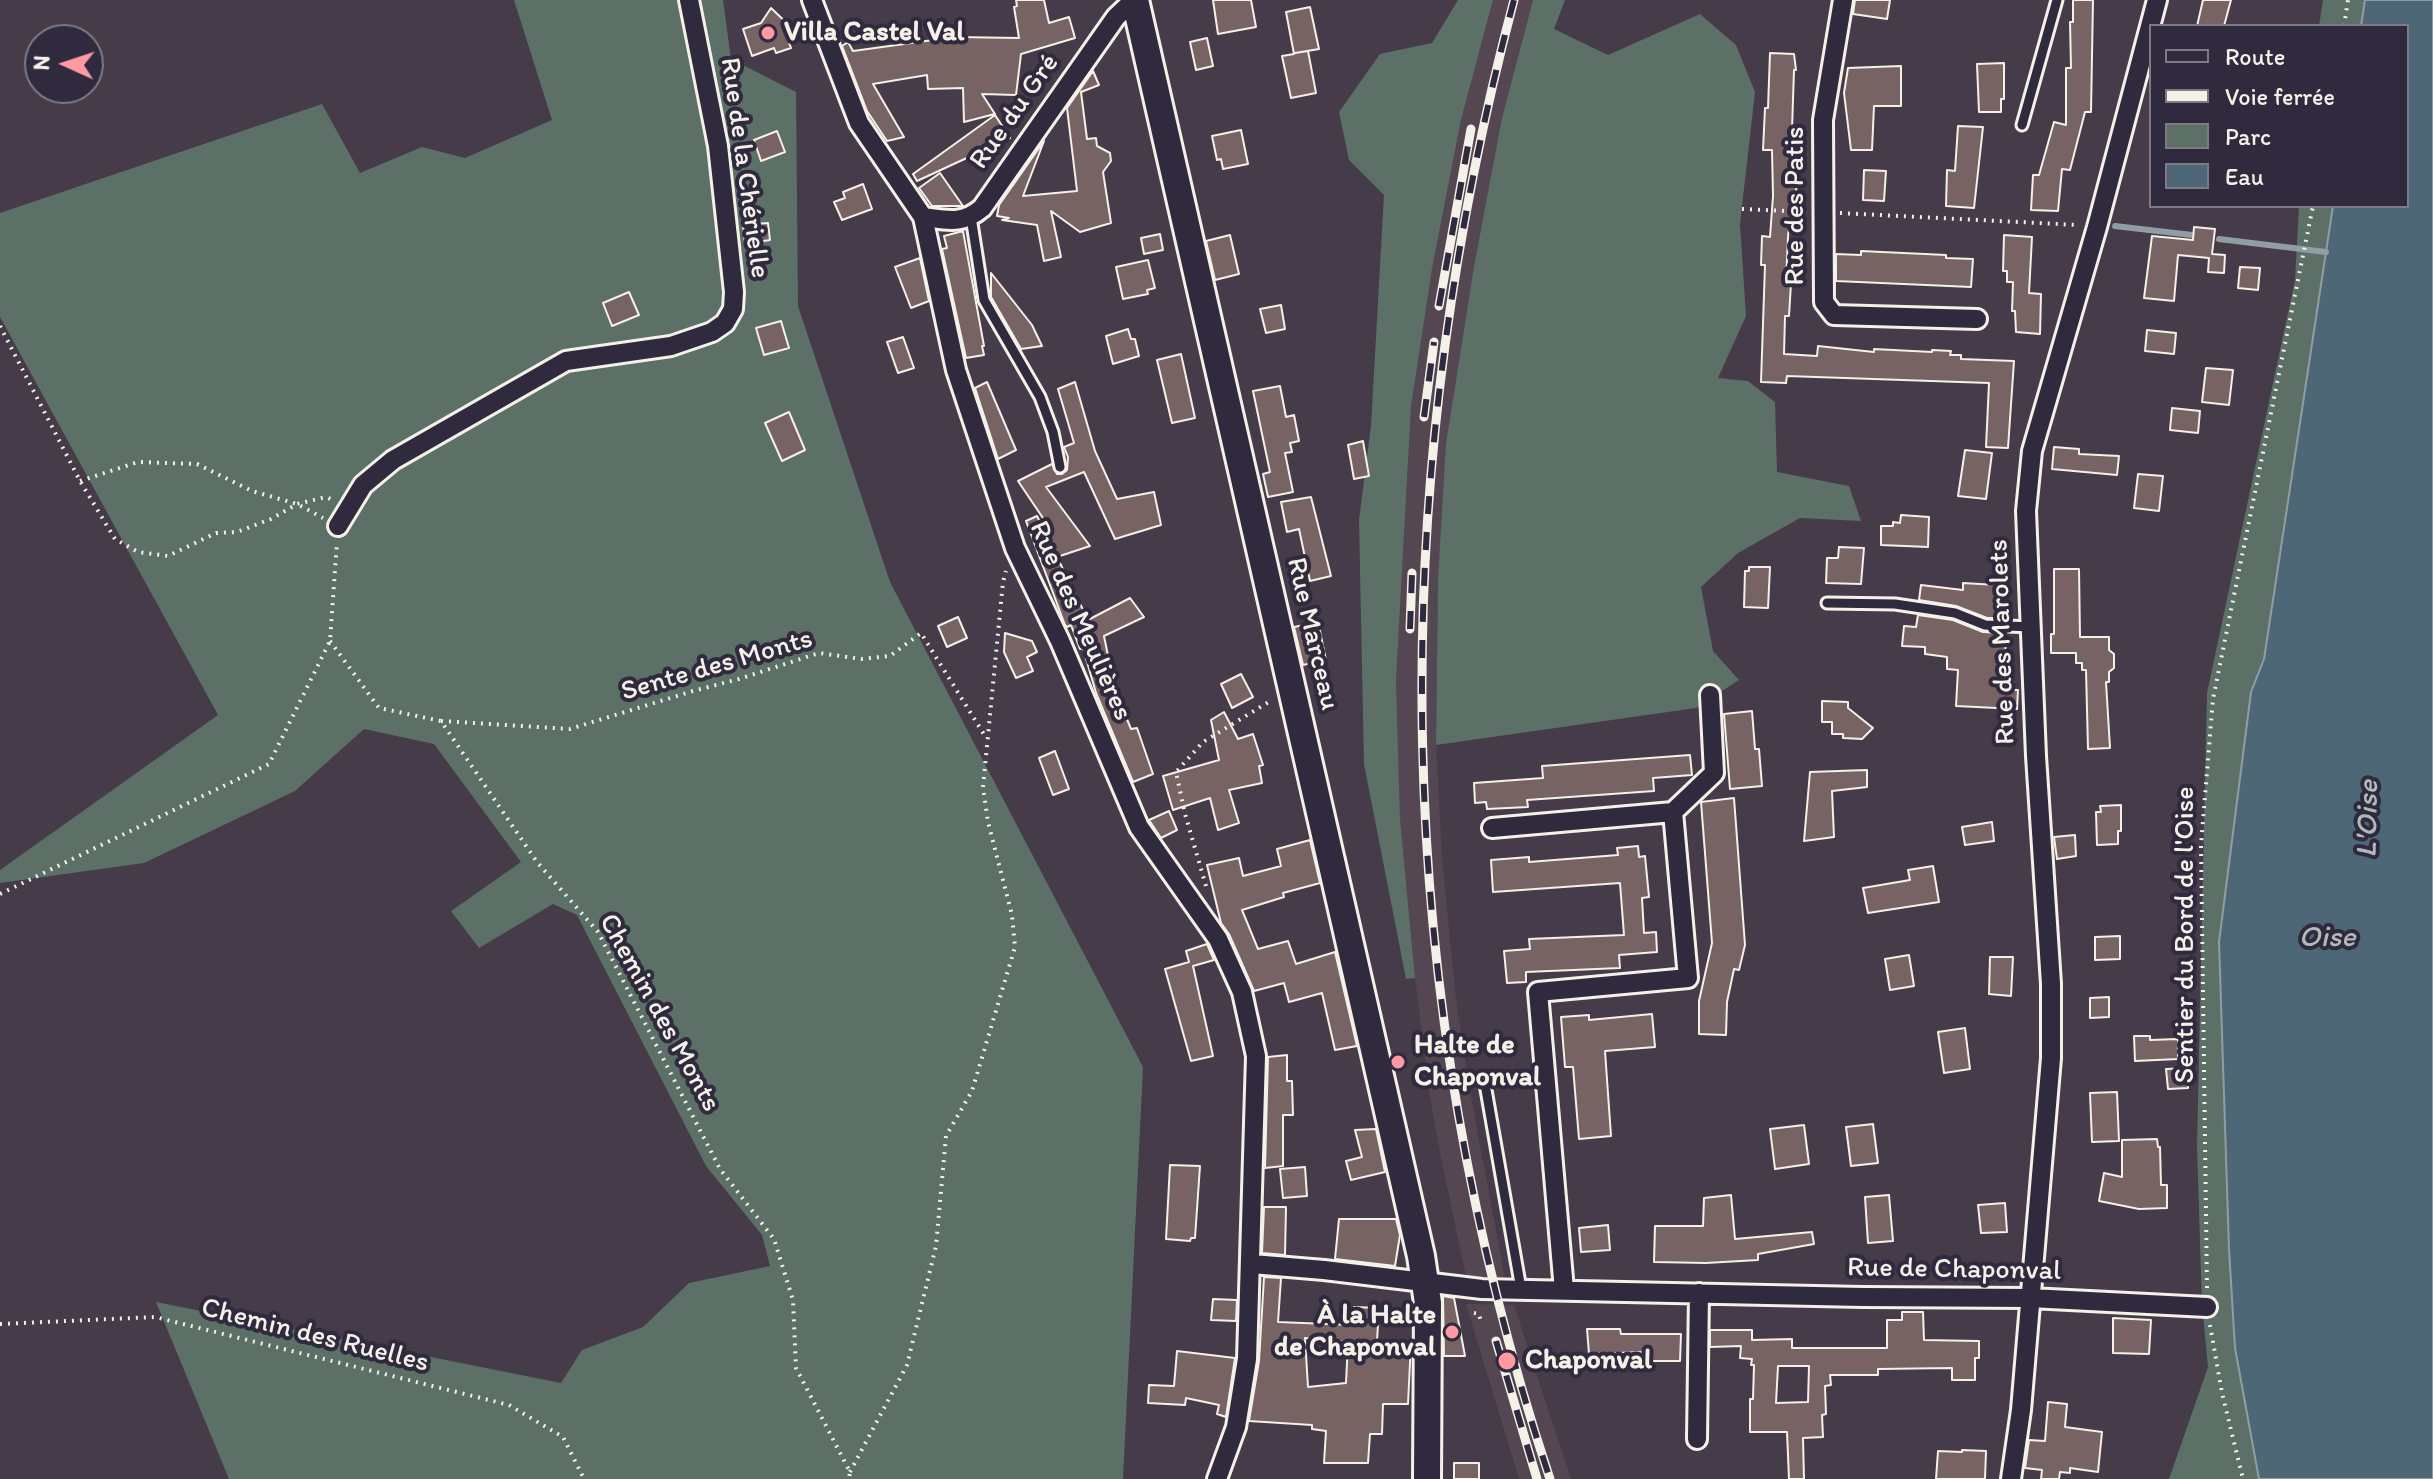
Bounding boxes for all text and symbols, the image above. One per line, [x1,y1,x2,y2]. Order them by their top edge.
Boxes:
place label: Villa Castel Val [784,16,964,50]
north arrow [24,24,104,104]
marker: Villa Castel Val [759,24,777,42]
legend [2149,24,2409,208]
text: Route [2225,42,2285,71]
street label: Rue du Gré [963,48,1067,176]
text: N [28,55,55,71]
street label: Rue de la Chérielle [712,55,776,281]
text: Voie ferrée [2225,82,2335,111]
text: Parc [2225,122,2271,151]
street label: Rue des Patis [1779,126,1813,286]
text: Eau [2225,162,2264,191]
street label: Rue des Meulières [1021,516,1139,726]
street label: Rue des Marolets [1983,539,2023,745]
street label: Rue Marceau [1278,554,1346,714]
street label: Sente des Monts [617,623,817,709]
water label: L'Oise [2350,780,2388,858]
street label: Sentier du Bord de l'Oise [2169,787,2203,1083]
street label: Chemin des Monts [591,908,727,1118]
water label: Oise [2298,920,2356,956]
place label: Halte de Chaponval [1414,1029,1541,1095]
marker: Halte de Chaponval [1389,1053,1407,1071]
street label: Rue de Chaponval [1847,1251,2061,1289]
street label: Chemin des Ruelles [198,1291,432,1381]
place label: À la Halte de Chaponval [1274,1299,1436,1365]
marker: À la Halte de Chaponval [1443,1323,1461,1341]
place label: Chaponval [1525,1344,1652,1378]
marker: Chaponval [1496,1350,1518,1372]

